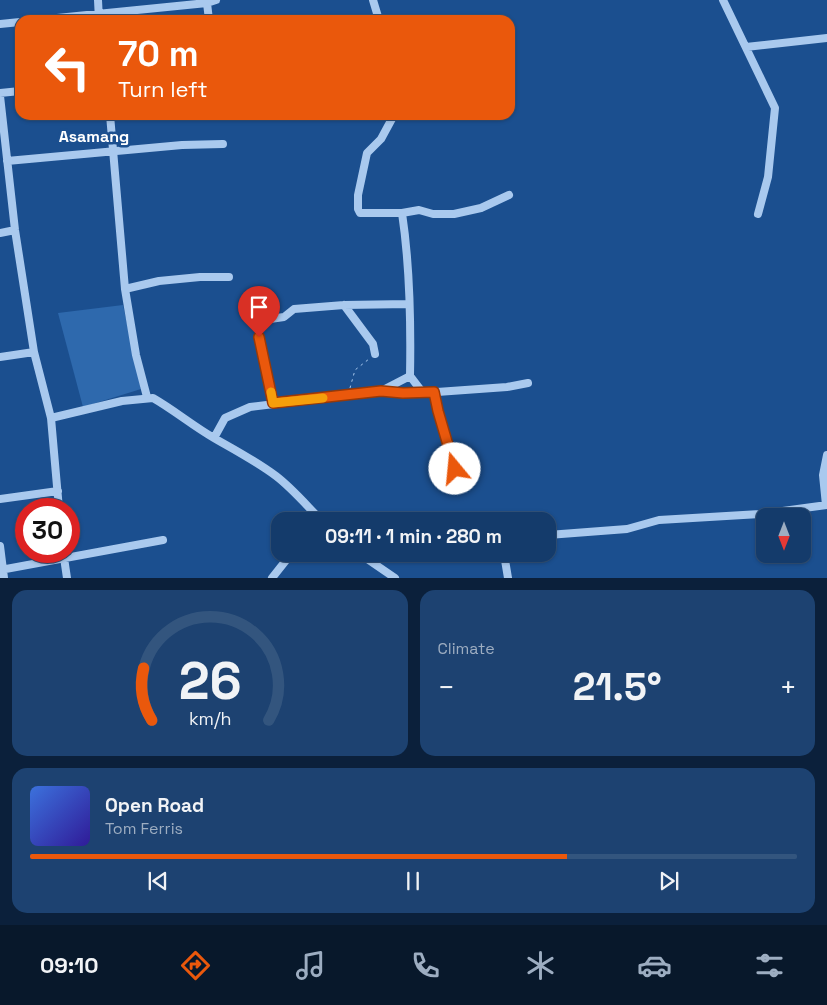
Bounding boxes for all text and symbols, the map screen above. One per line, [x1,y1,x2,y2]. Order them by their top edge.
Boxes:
text: 70 m [118,32,199,76]
icon: left [35,35,100,100]
text: Turn left [118,75,208,103]
district label: Asamang [59,126,129,147]
pin [238,286,280,337]
icon: arrive [245,293,273,321]
position arrow [428,442,480,494]
speed limit sign: 30 [15,498,80,563]
north arrow [756,508,811,562]
map controls [756,508,811,563]
text: 09:11 · 1 min · 280 m [325,524,502,549]
text: Climate [438,638,495,659]
text: 26 [178,648,241,714]
text: 21.5° [573,663,662,711]
text: − [438,669,455,705]
text: + [780,669,797,705]
text: km/h [188,707,231,730]
text: Open Road [105,793,204,818]
text: Tom Ferris [105,818,183,839]
icon: previous [144,867,172,895]
icon: pause [399,867,427,895]
icon: next [655,867,683,895]
icon: directions [178,948,213,983]
icon: music [293,948,328,983]
icon: phone [408,948,443,983]
icon: climate [523,948,558,983]
icon: car [637,948,672,983]
icon: filters [752,948,787,983]
text: 09:10 [40,951,98,979]

